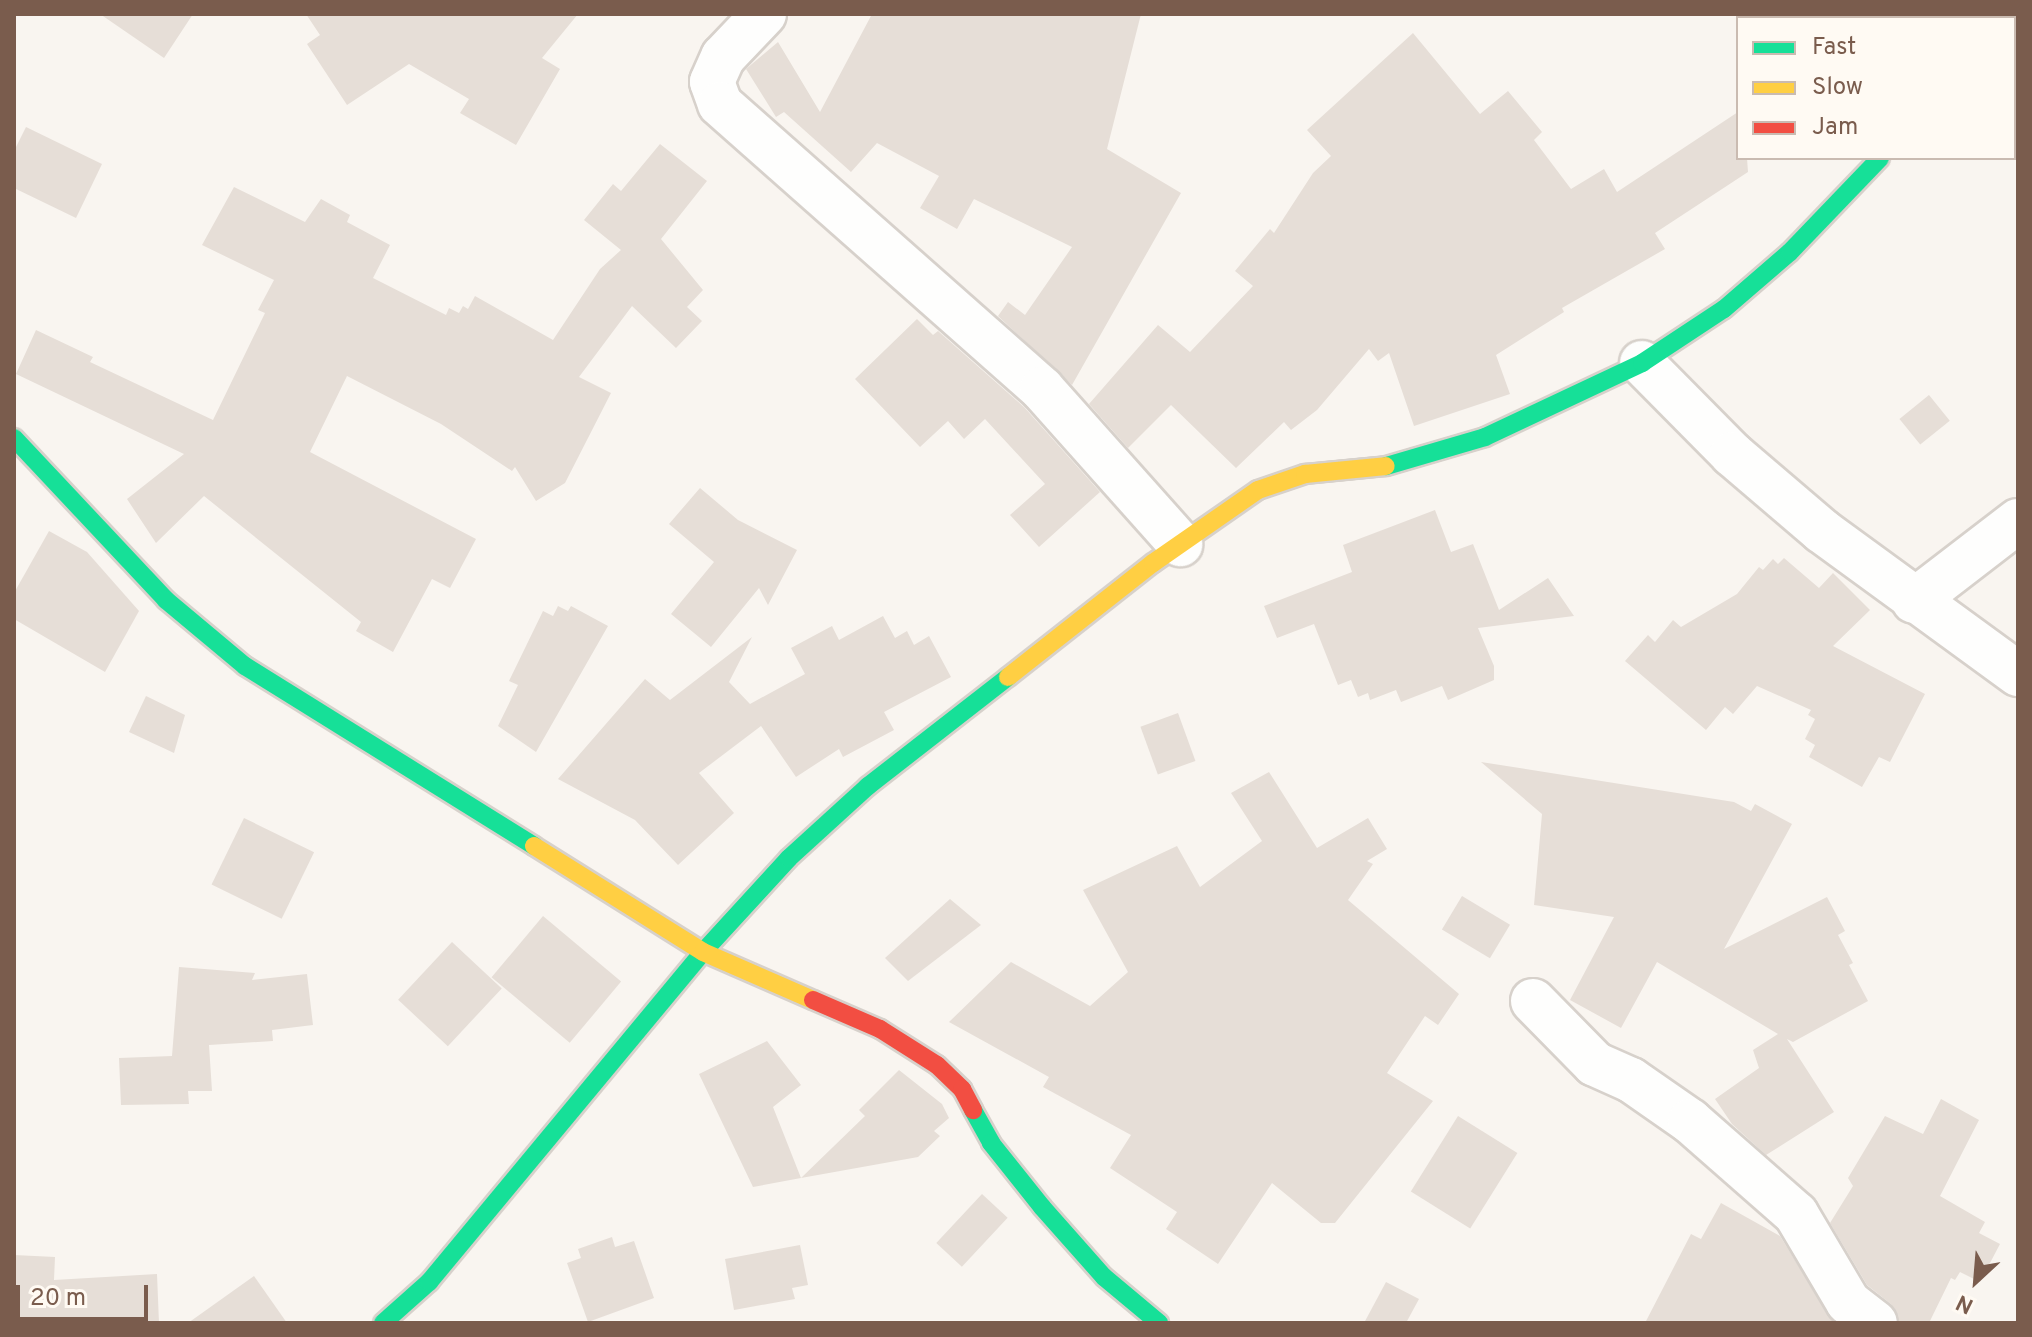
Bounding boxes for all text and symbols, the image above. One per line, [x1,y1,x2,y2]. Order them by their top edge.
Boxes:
legend [1736,16,2016,160]
text: Fast [1812,33,1856,63]
text: Slow [1812,73,1863,103]
text: Jam [1812,113,1858,143]
north arrow [1936,1241,2016,1321]
scale bar [20,1269,152,1319]
text: 20 m [30,1284,86,1314]
text: N [1952,1287,1978,1319]

